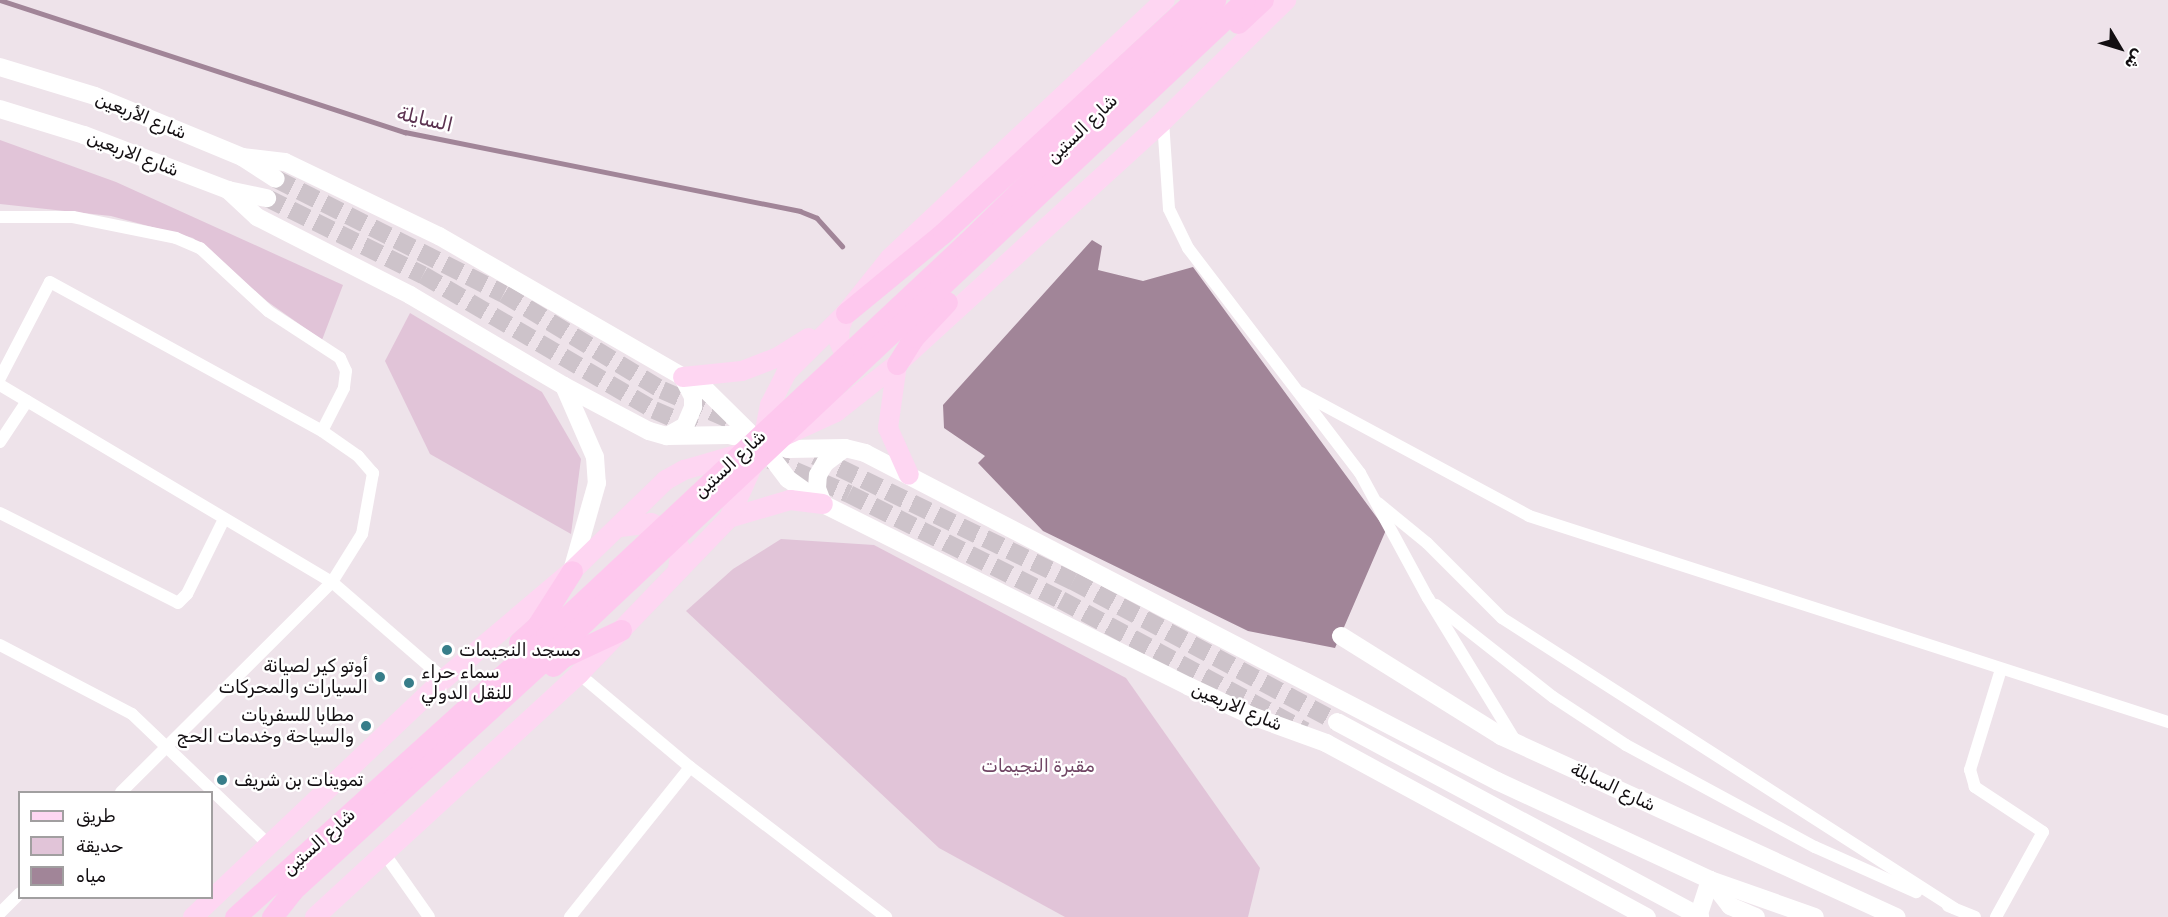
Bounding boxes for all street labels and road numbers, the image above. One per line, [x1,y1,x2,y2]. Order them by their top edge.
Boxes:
street label: شارع الأربعين [92,88,190,144]
street label: شارع الستين [1042,90,1122,168]
street label: شارع الاربعين [84,127,182,181]
street label: شارع الستين [690,425,770,503]
street label: شارع الاربعين [1188,678,1286,736]
street label: شارع السايلة [1567,758,1659,816]
street label: شارع الستين [278,804,360,880]

